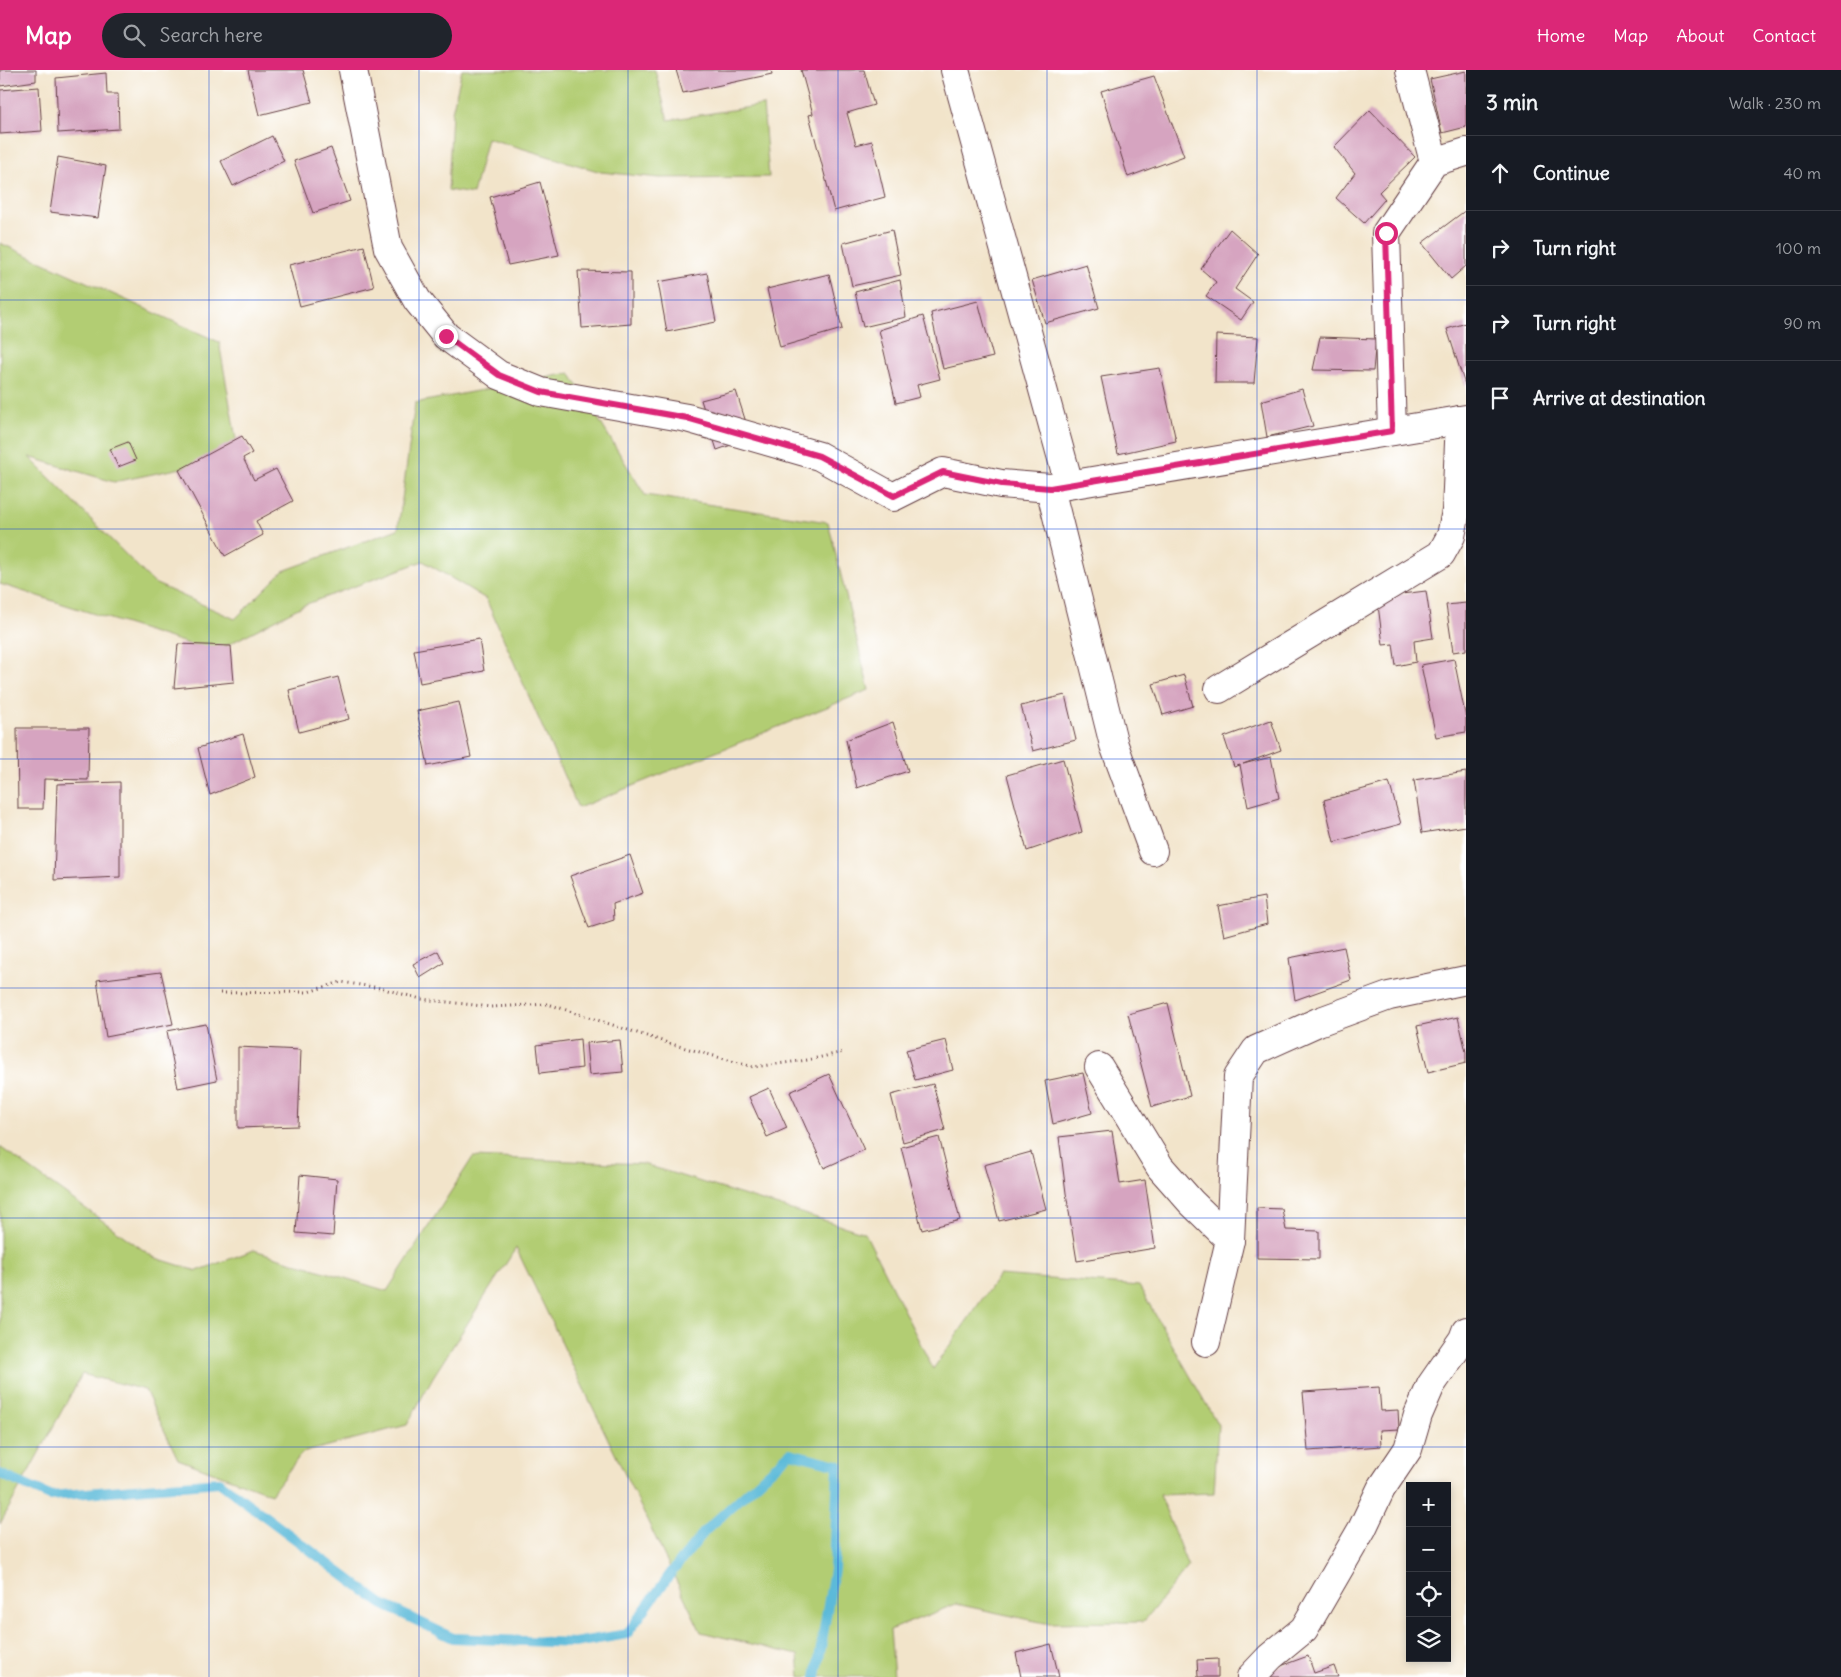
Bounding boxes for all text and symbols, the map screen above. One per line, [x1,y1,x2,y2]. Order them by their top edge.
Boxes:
search box [102,13,452,58]
text: Map [25,20,72,50]
icon: search [120,21,148,49]
text: Search here [160,23,263,47]
text: Home [1537,24,1585,47]
text: Map [1613,24,1648,47]
text: About [1676,24,1724,47]
text: Contact [1752,24,1816,47]
text: 3 min [1486,89,1538,116]
text: Walk · 230 m [1729,93,1821,113]
icon: ahead [1486,159,1514,187]
text: Continue [1533,161,1610,185]
text: 40 m [1783,163,1821,183]
route start [1375,222,1398,245]
icon: right [1486,234,1514,262]
text: Turn right [1533,236,1616,260]
text: 100 m [1776,238,1821,258]
icon: right [1486,309,1514,337]
text: Turn right [1533,311,1616,335]
text: 90 m [1783,313,1821,333]
route end [435,325,458,348]
icon: arrive [1486,384,1514,412]
text: Arrive at destination [1533,386,1706,410]
map controls [1406,1482,1451,1662]
button: + [1406,1482,1451,1527]
button: − [1406,1527,1451,1572]
button: locate [1406,1572,1451,1617]
button: layers [1406,1617,1451,1662]

